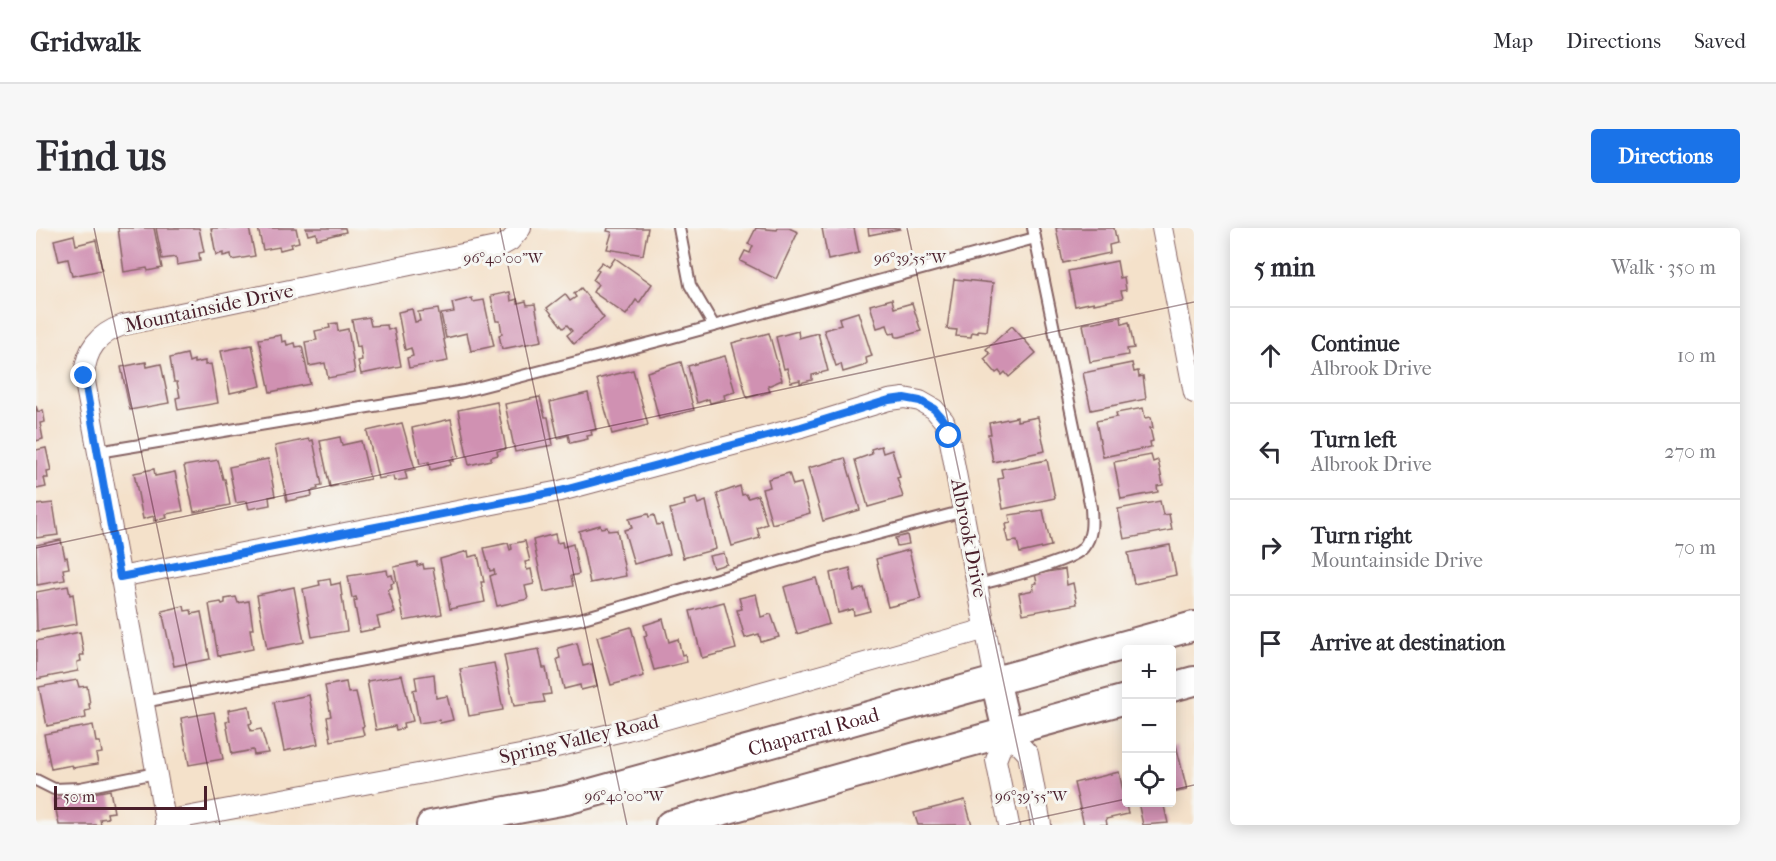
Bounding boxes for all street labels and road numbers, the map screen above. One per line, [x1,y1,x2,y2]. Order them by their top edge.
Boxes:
street label: Mountainside Drive [123,279,296,337]
street label: Albrook Drive [946,476,992,600]
street label: Chaparral Road [745,702,882,761]
street label: Spring Valley Road [497,709,662,769]

